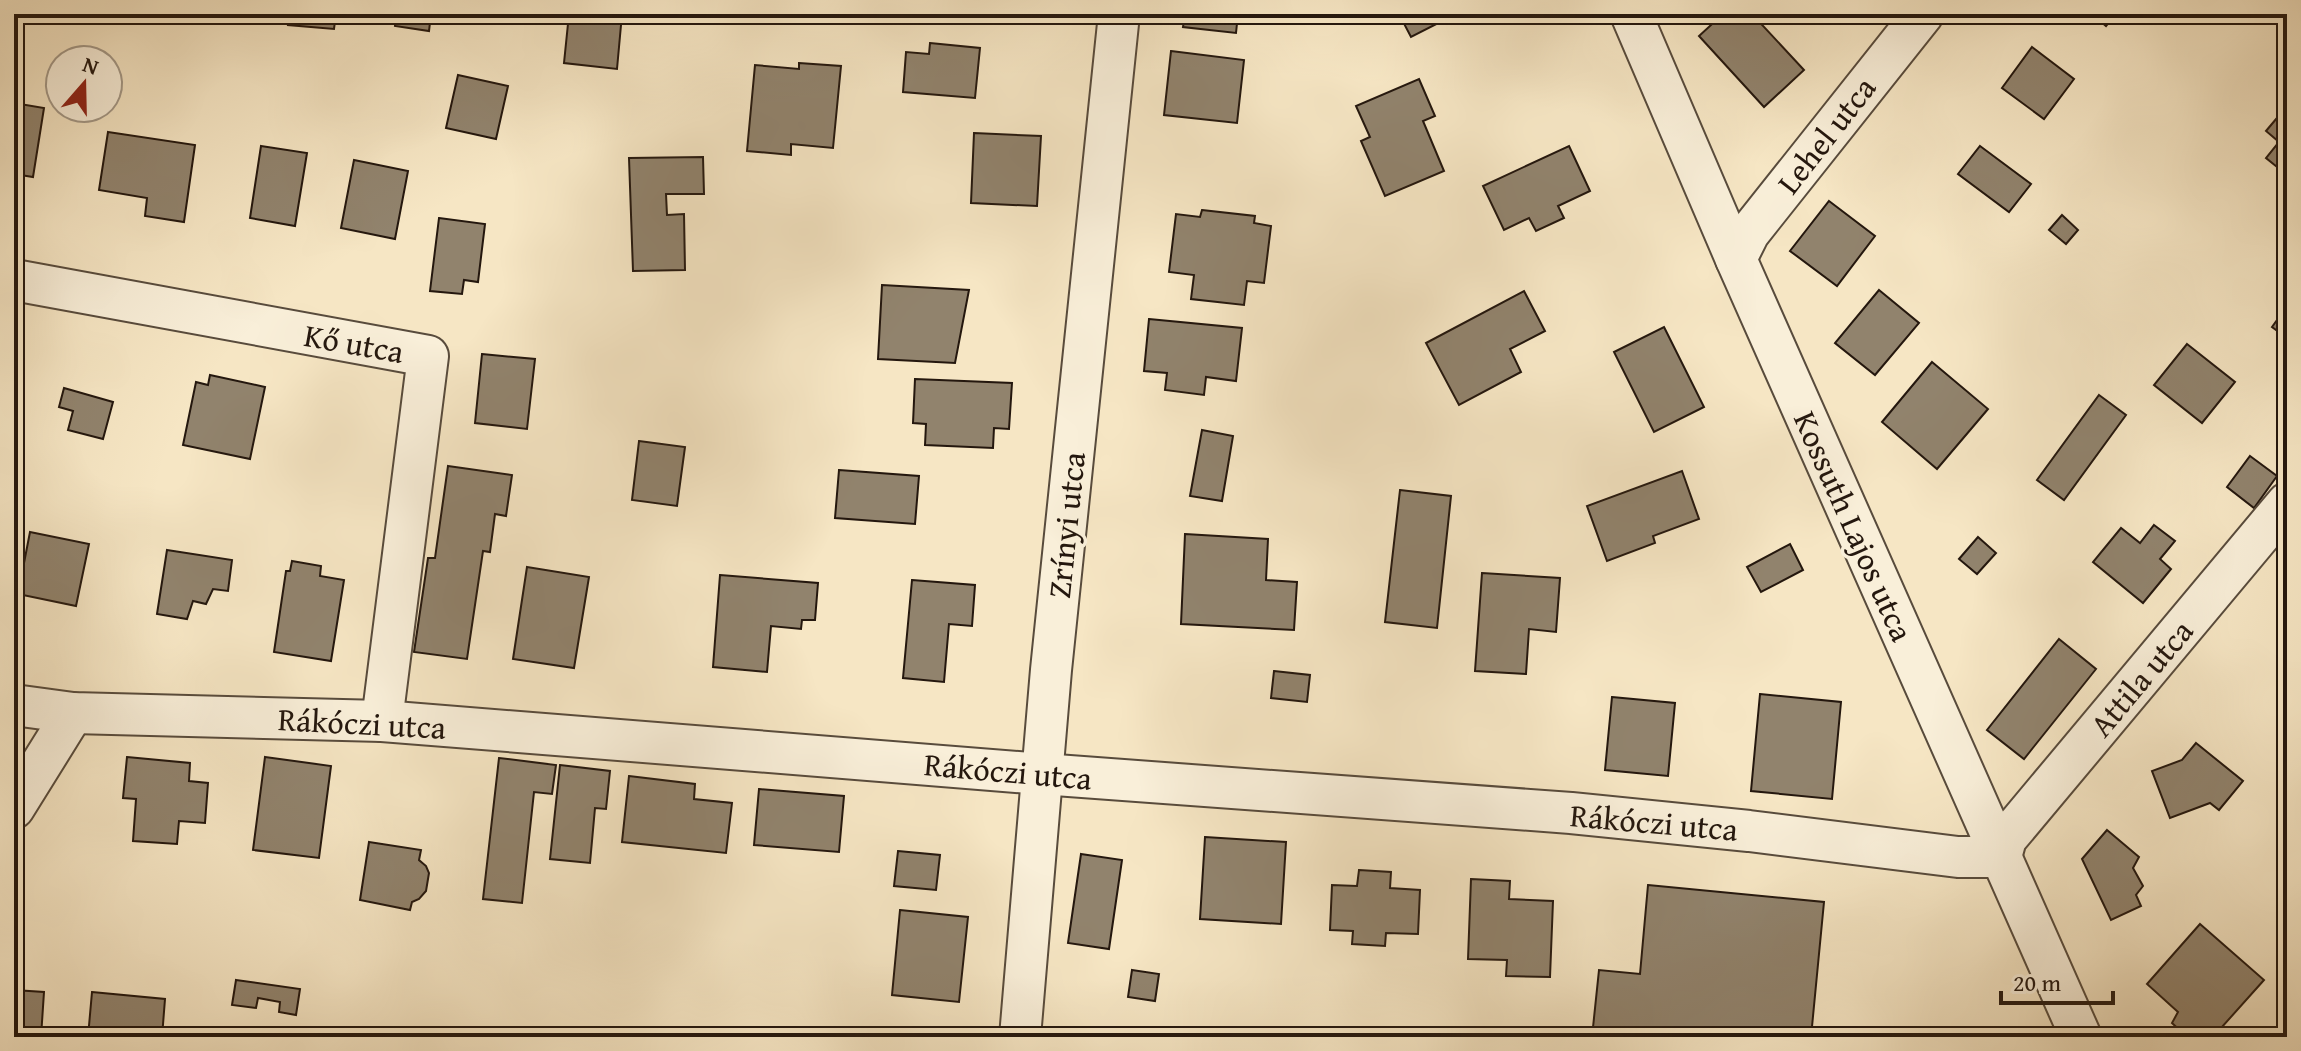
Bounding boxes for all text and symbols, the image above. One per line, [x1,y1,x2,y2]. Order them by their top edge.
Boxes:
north arrow [44,44,124,124]
text: N [78,48,103,83]
street label: Lehel utca [1765,66,1887,204]
street label: Kő utca [301,311,407,375]
street label: Kossuth Lajos utca [1782,403,1926,649]
street label: Zrínyi utca [1035,449,1097,601]
street label: Attila utca [2078,609,2204,747]
street label: Rákóczi utca [277,695,447,751]
street label: Rákóczi utca [922,740,1094,802]
street label: Rákóczi utca [1568,791,1740,853]
scale bar [2001,955,2113,1005]
text: 20 m [2013,965,2061,1000]

